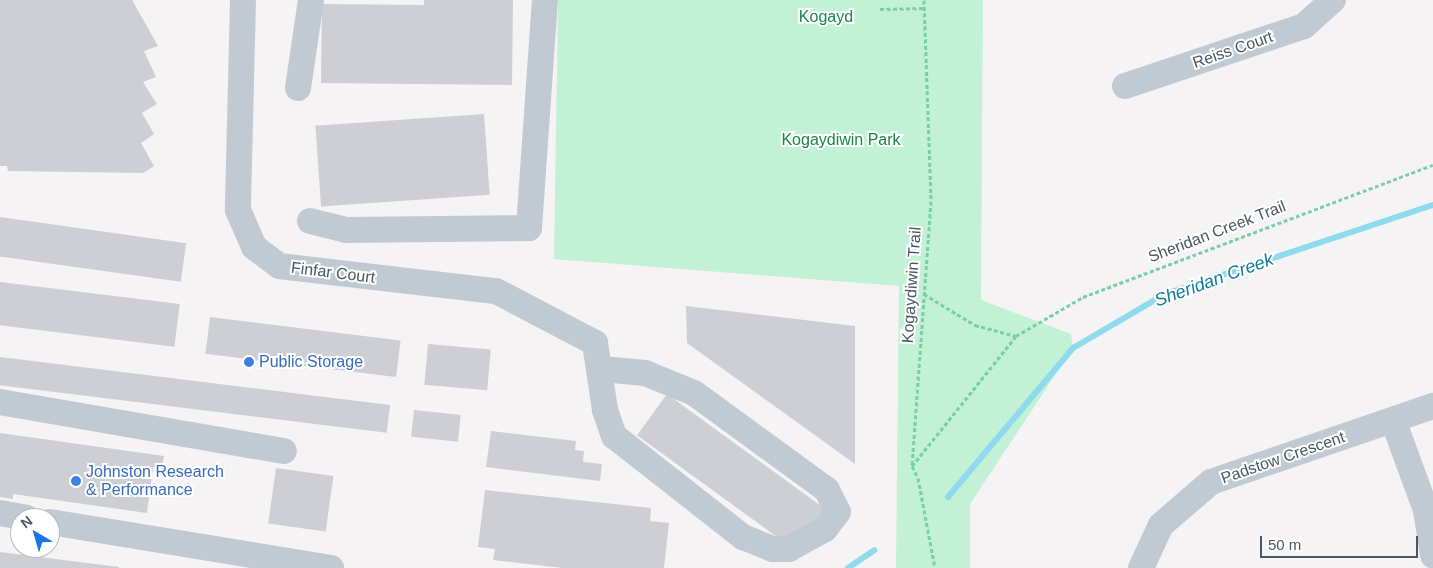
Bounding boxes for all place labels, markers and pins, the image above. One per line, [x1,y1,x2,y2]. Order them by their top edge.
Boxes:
place label: Public Storage [259,352,363,372]
marker: Public Storage [243,356,255,368]
place label: Johnston Research & Performance [86,462,224,500]
marker: Johnston Research & Performance [70,475,82,487]

